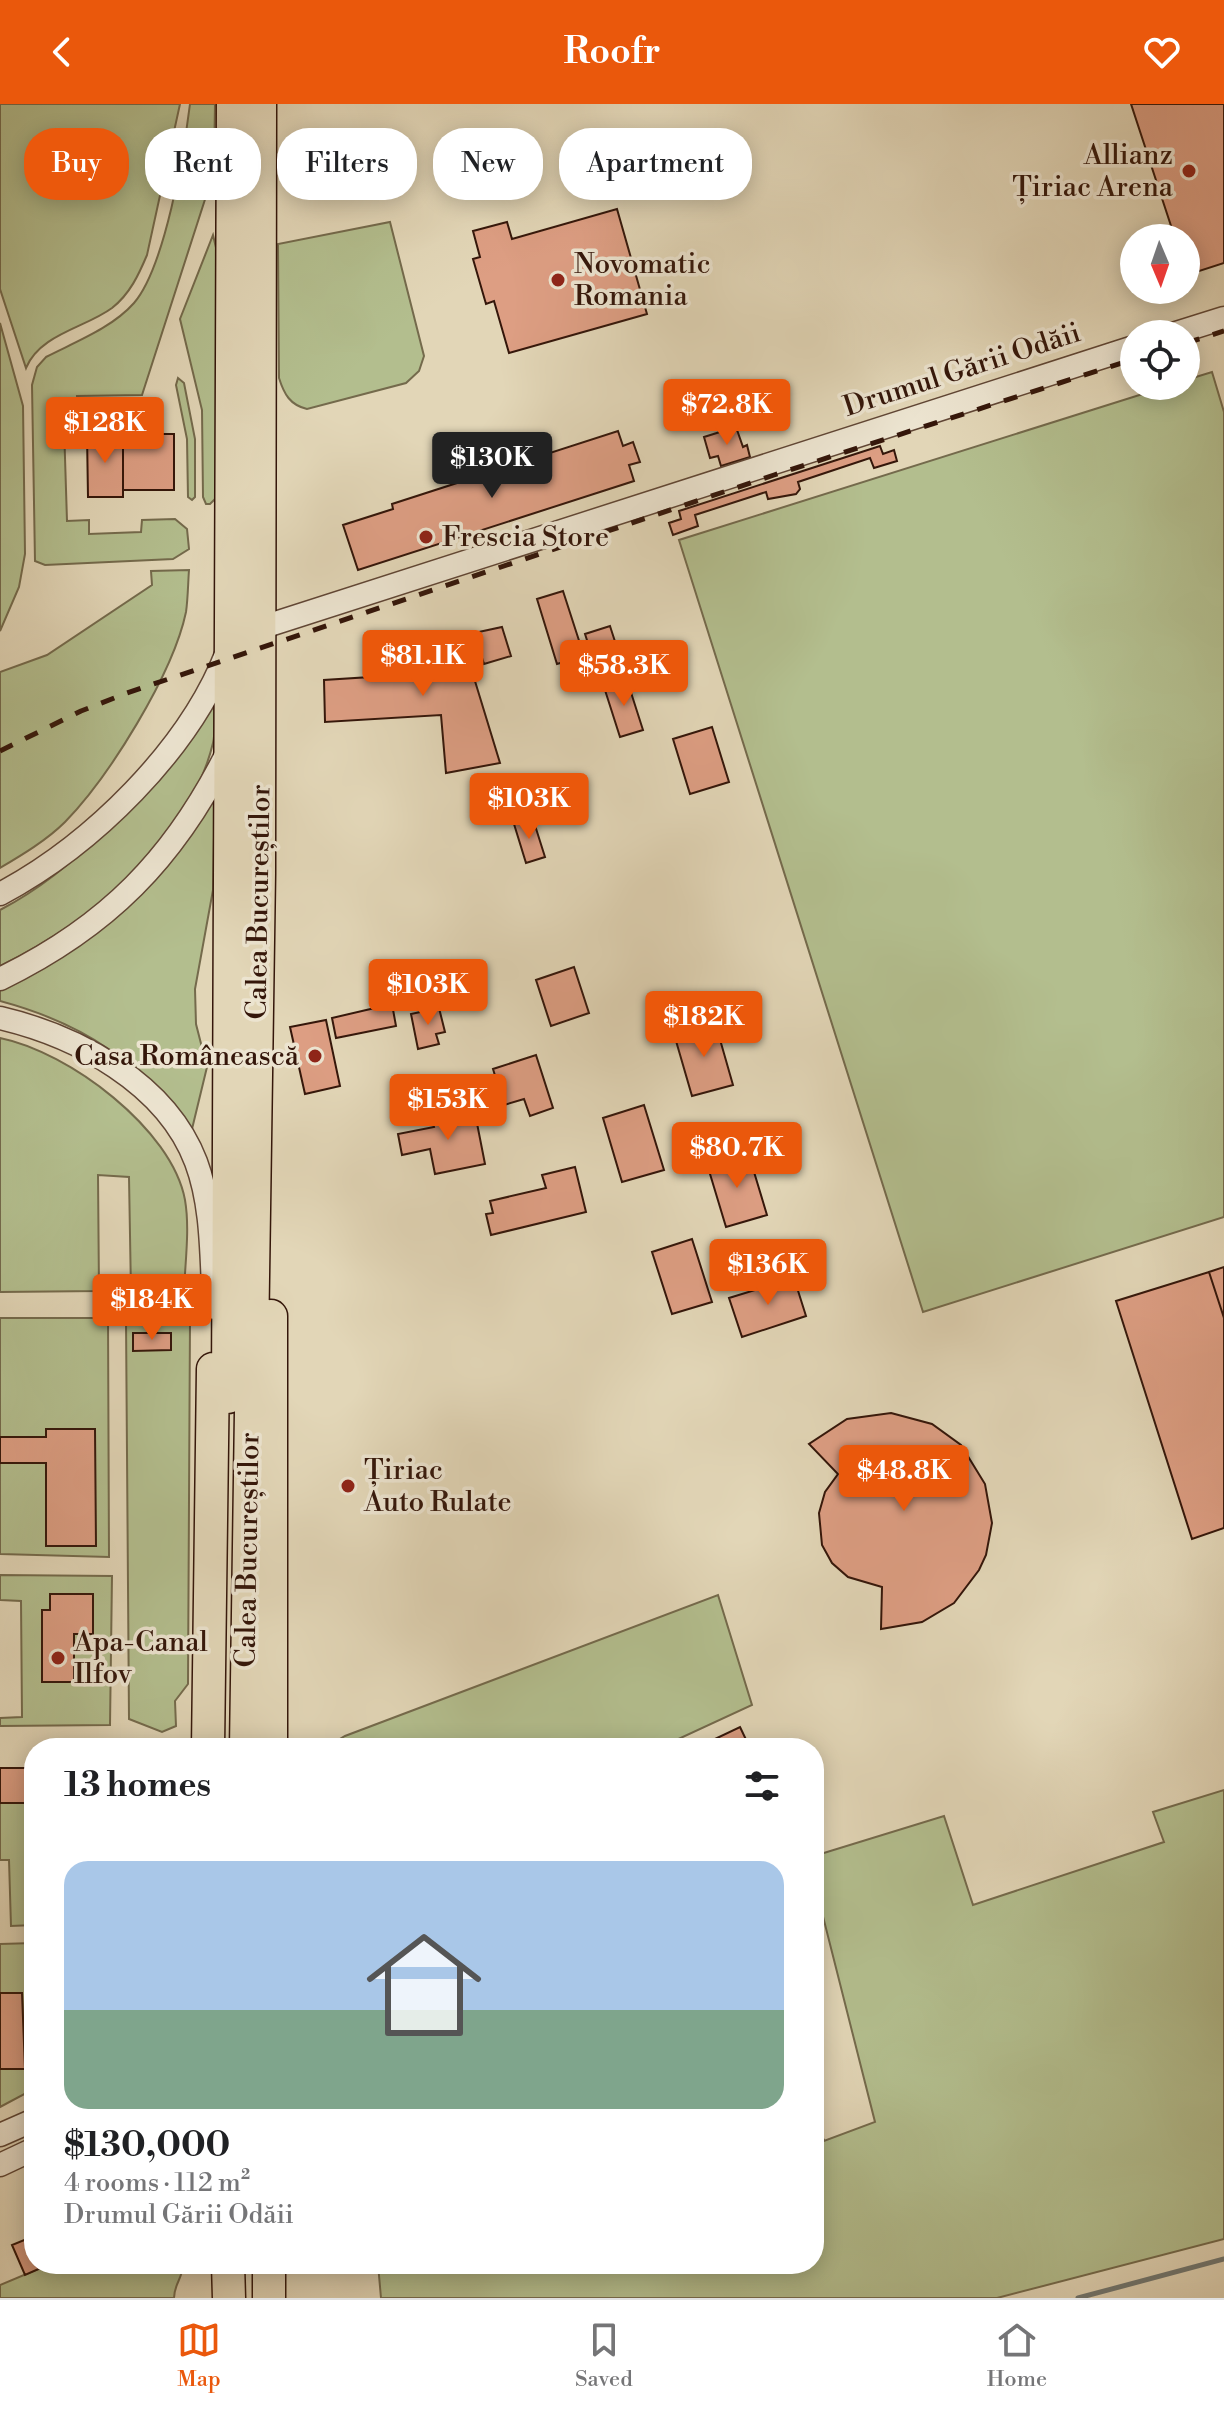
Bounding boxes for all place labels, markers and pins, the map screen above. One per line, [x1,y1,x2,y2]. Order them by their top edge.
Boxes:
place label: Allianz Țiriac Arena [1012,138,1174,205]
marker: Allianz Țiriac Arena [1180,162,1198,180]
place label: Novomatic Romania [574,247,711,314]
marker: Novomatic Romania [549,271,567,289]
pin: $72.8K [662,379,792,447]
pin: $128K [49,397,161,465]
pin: $130K [436,432,548,500]
place label: Frescia Store [442,520,609,555]
marker: Frescia Store [417,528,435,546]
pin: $81.1K [358,630,488,698]
pin: $58.3K [559,640,689,708]
pin: $103K [473,773,585,841]
pin: $103K [372,959,484,1027]
pin: $182K [648,991,760,1059]
place label: Casa Românească [74,1039,300,1074]
marker: Casa Românească [306,1047,324,1065]
pin: $153K [392,1074,504,1142]
pin: $80.7K [672,1122,802,1190]
pin: $136K [712,1239,824,1307]
pin: $184K [96,1274,208,1342]
pin: $48.8K [839,1445,969,1513]
place label: Țiriac Auto Rulate [363,1453,512,1520]
marker: Țiriac Auto Rulate [339,1477,357,1495]
place label: Apa-Canal Ilfov [73,1625,208,1692]
marker: Apa-Canal Ilfov [49,1649,67,1667]

